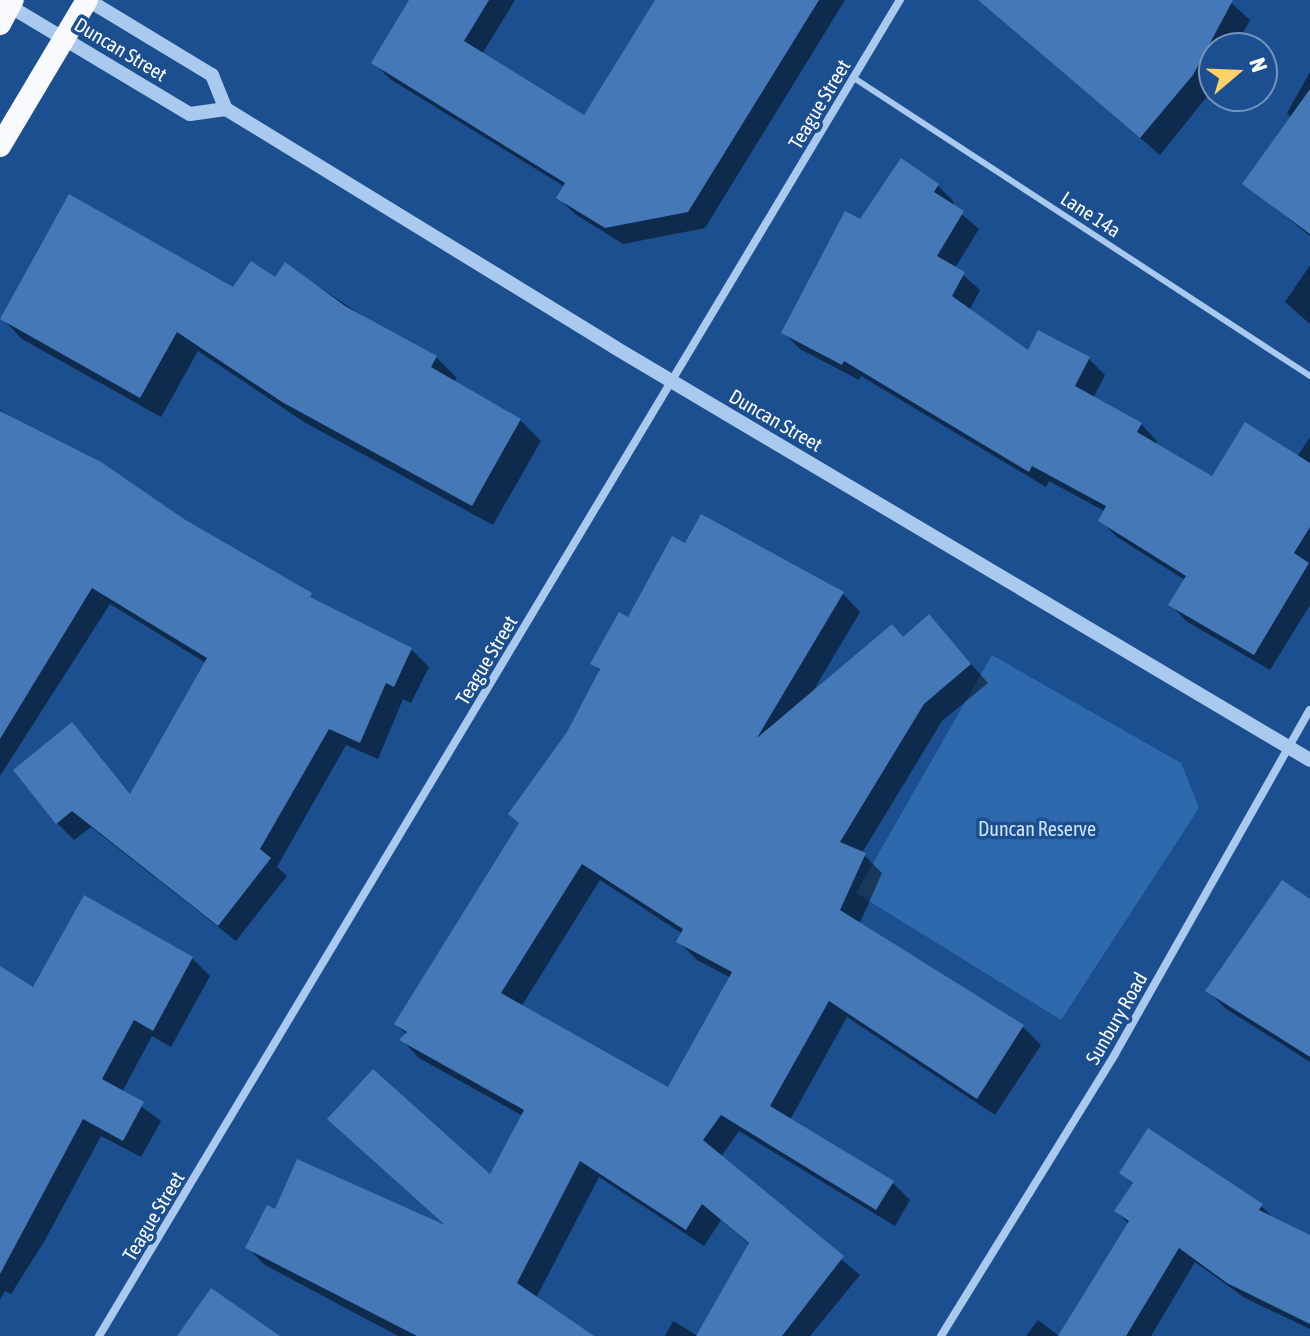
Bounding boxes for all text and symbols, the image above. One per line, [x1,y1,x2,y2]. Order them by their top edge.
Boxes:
street label: Duncan Street [70,12,172,86]
north arrow [1198,32,1278,112]
text: N [1244,54,1273,75]
street label: Teague Street [783,55,855,153]
street label: Lane 14a [1057,186,1125,242]
street label: Duncan Street [725,384,827,456]
street label: Teague Street [450,611,522,709]
park label: Duncan Reserve [978,816,1096,840]
street label: Sunbury Road [1080,968,1152,1068]
street label: Teague Street [117,1167,189,1265]

